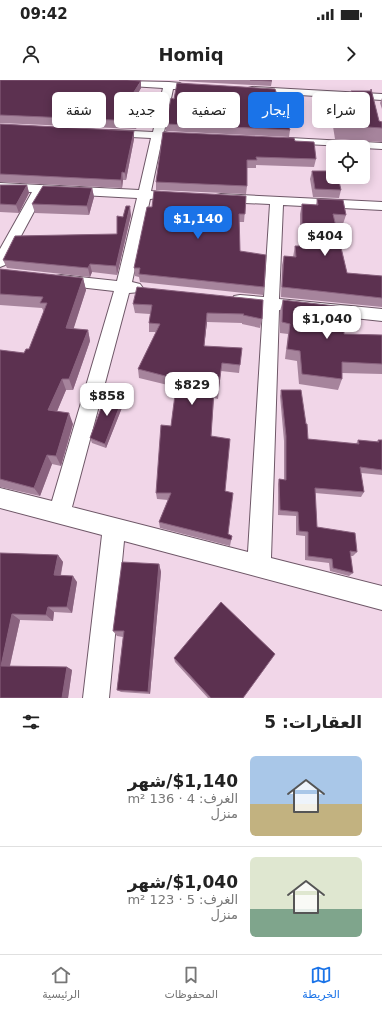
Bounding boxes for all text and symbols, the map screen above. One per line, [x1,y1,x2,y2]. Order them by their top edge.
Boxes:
text: 09:42 [20,5,68,23]
icon: person [20,43,42,65]
icon: forward [340,43,362,65]
text: Homiq [158,44,224,65]
chip: شقة [52,92,106,128]
chip: جديد [114,92,169,128]
chip: تصفية [177,92,240,128]
chip: إيجار [248,92,304,128]
chip: شراء [312,92,370,128]
map controls [326,140,370,184]
button: locate [326,140,370,184]
pin: $1,140 [165,206,231,240]
text: $1,140 [173,211,223,226]
pin: $404 [301,223,349,257]
text: $404 [307,228,343,243]
pin: $1,040 [294,306,360,340]
text: $1,040 [302,311,352,326]
pin: $829 [168,372,216,406]
text: $829 [174,377,210,392]
pin: $858 [83,383,131,417]
text: $858 [89,388,125,403]
icon: filters [20,711,42,733]
text: العقارات: 5 [264,712,362,732]
text: $1,140/شهر [128,771,238,791]
icon: home [282,772,330,820]
text: الغرف: 4 · 136 m² [127,791,238,806]
text: منزل [210,806,238,821]
text: $1,040/شهر [128,872,238,892]
icon: home [282,873,330,921]
text: الغرف: 5 · 123 m² [127,892,238,907]
text: منزل [210,907,238,922]
tab: الرئيسية [42,964,80,1001]
tab: المحفوظات [164,964,218,1001]
tab: الخريطة [302,964,340,1001]

